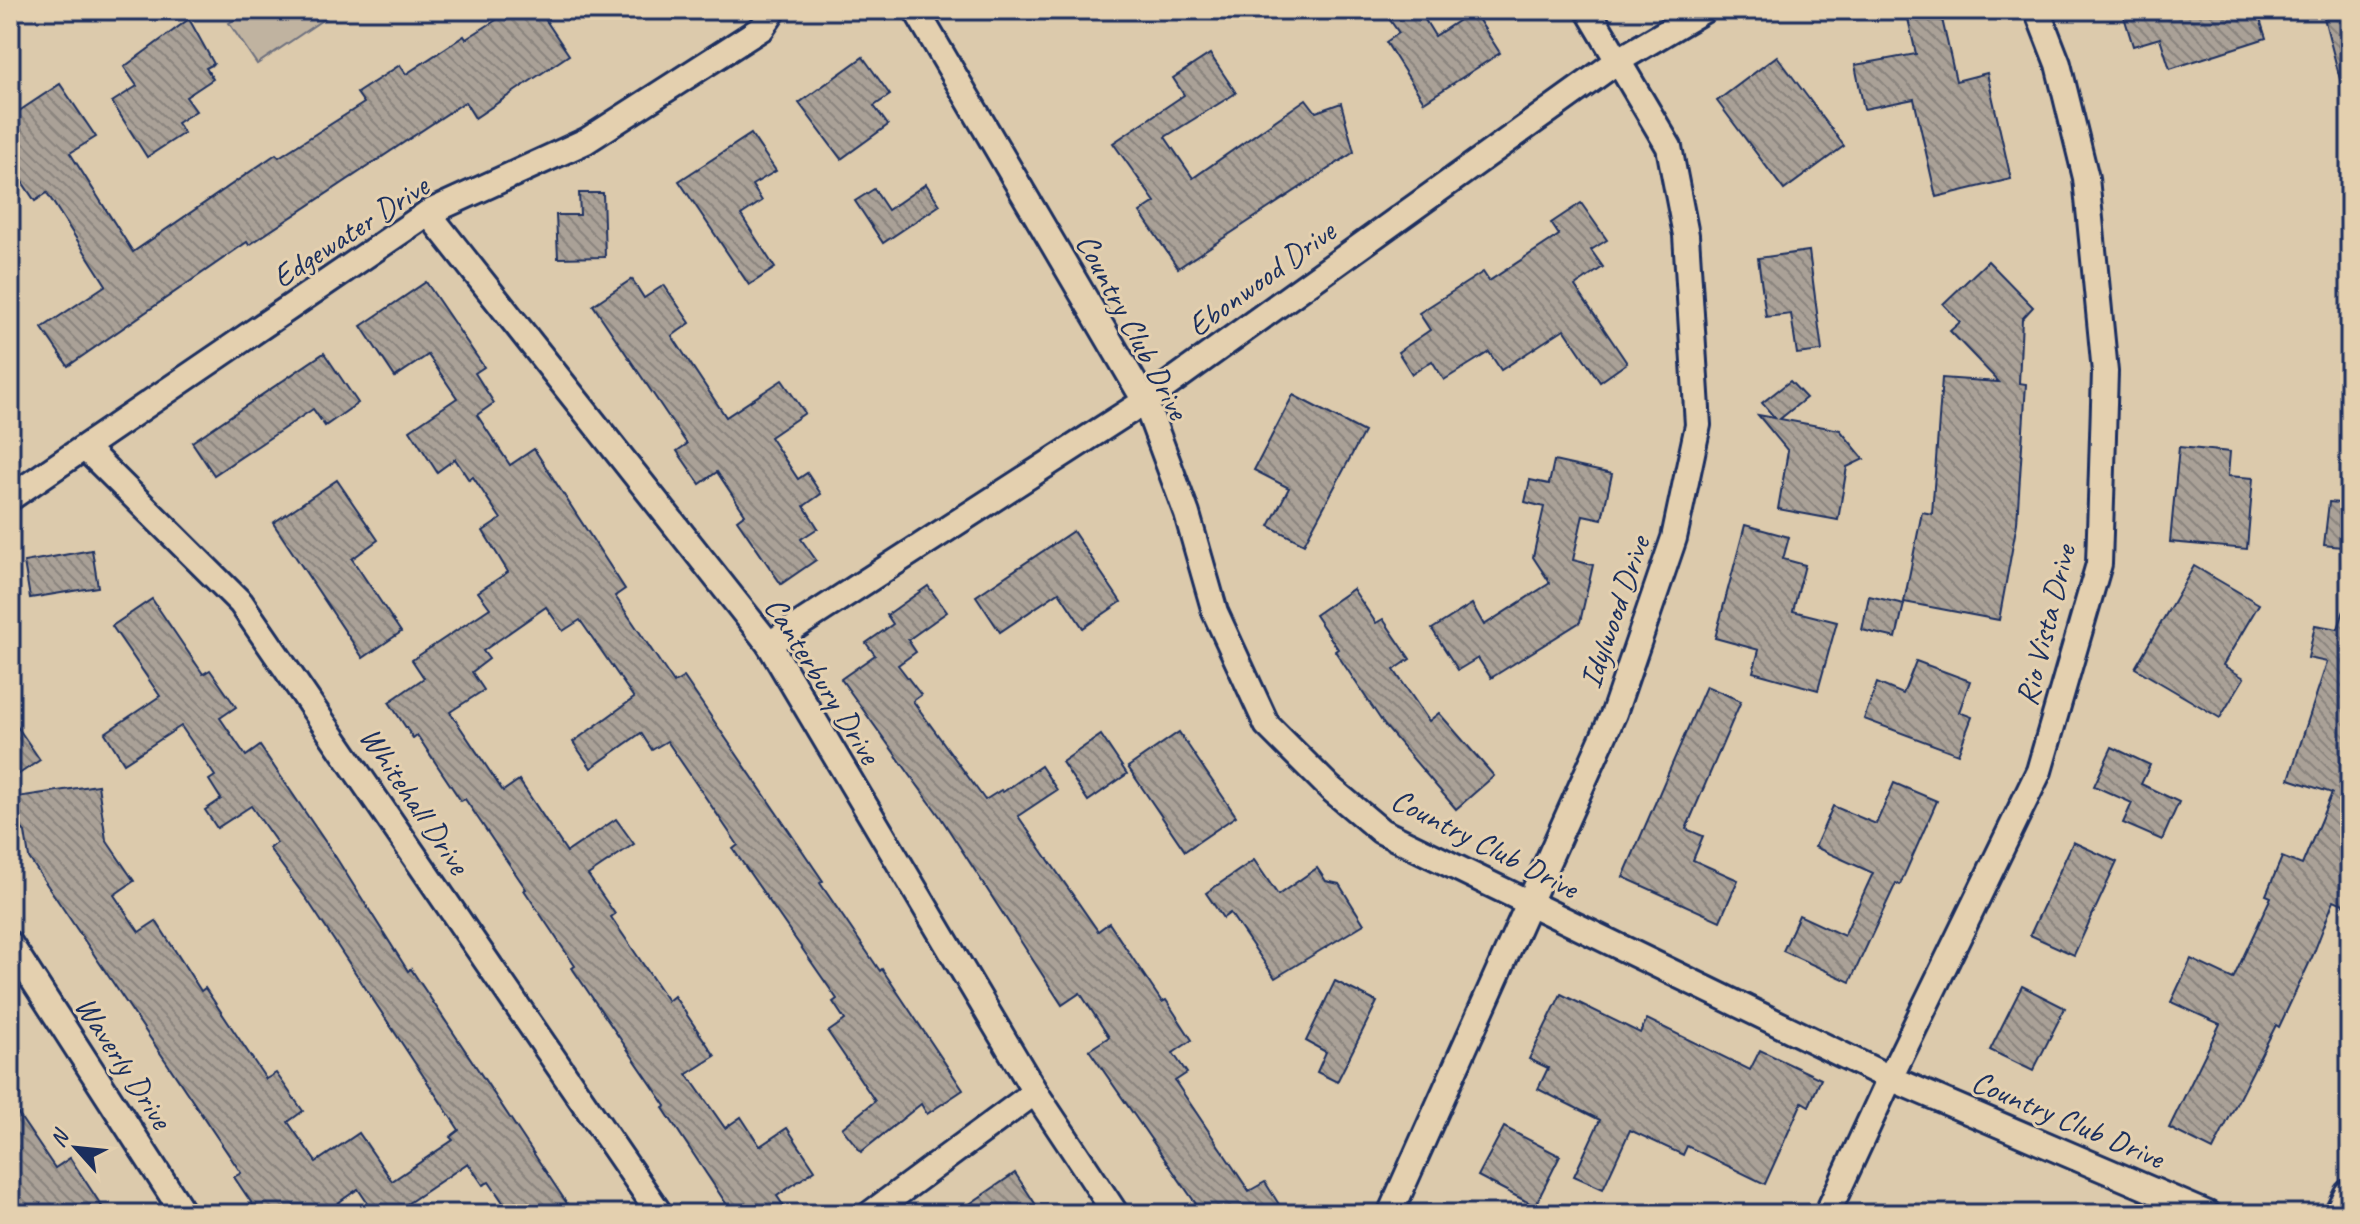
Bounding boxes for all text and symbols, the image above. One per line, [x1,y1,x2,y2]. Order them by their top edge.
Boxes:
street label: Edgewater Drive [264,164,438,297]
street label: Ebonwood Drive [1179,209,1345,346]
street label: Country Club Drive [1066,226,1200,428]
street label: Idylwood Drive [1569,528,1660,693]
street label: Rio Vista Drive [2006,538,2086,710]
street label: Canterbury Drive [755,589,892,774]
street label: Whitehall Drive [350,719,480,884]
street label: Country Club Drive [1384,779,1587,909]
street label: Waverly Drive [66,988,183,1138]
street label: Country Club Drive [1966,1061,2172,1179]
north arrow [36,1108,116,1188]
text: N [44,1124,76,1152]

